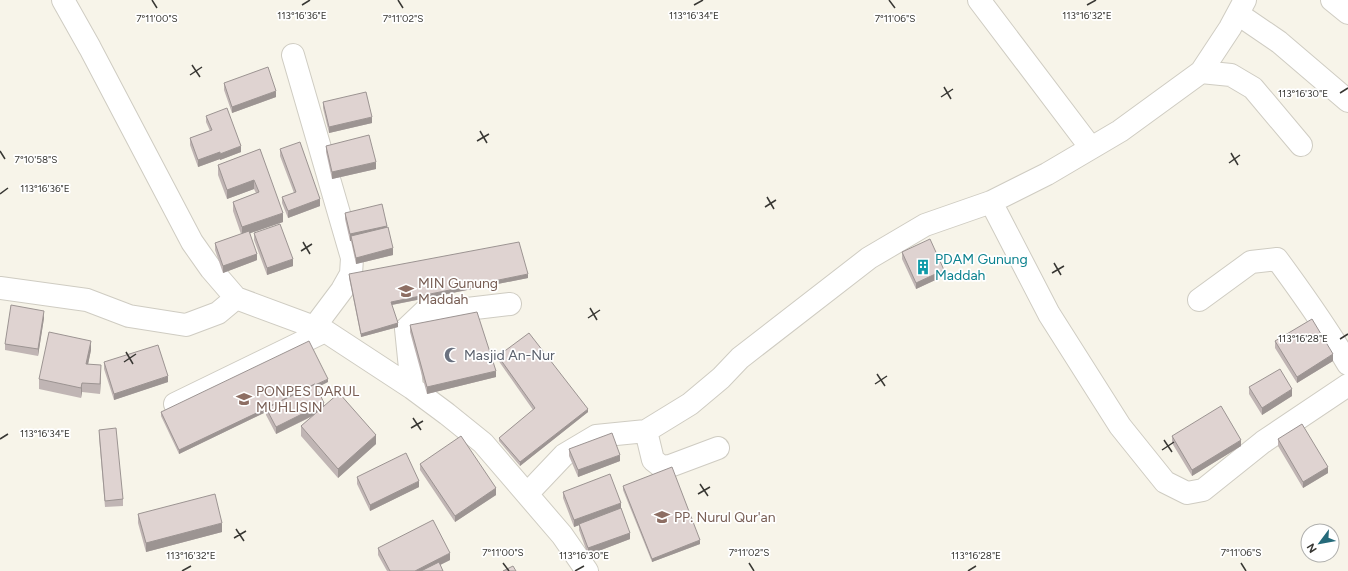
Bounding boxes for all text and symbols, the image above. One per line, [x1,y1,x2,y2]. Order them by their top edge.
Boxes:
text: 113°16'36"E [277,9,327,22]
text: 113°16'34"E [669,9,719,22]
text: 113°16'32"E [1062,9,1112,22]
text: 7°11'00"S [136,12,178,25]
text: 7°11'02"S [383,12,423,25]
text: 7°11'06"S [875,12,915,25]
text: 113°16'30"E [1278,87,1328,100]
text: 7°10'58"S [15,153,57,166]
text: 113°16'36"E [20,182,70,195]
place label: PDAM Gunung Maddah [935,251,1028,284]
building icon: PDAM Gunung Maddah [914,258,932,276]
place label: MIN Gunung Maddah [418,275,498,308]
school or university icon: MIN Gunung Maddah [397,282,415,300]
text: 113°16'28"E [1278,332,1328,345]
mosque icon: Masjid An-Nur [443,346,461,364]
place label: Masjid An-Nur [464,347,555,364]
place label: PONPES DARUL MUHLISIN [256,383,360,416]
school or university icon: PONPES DARUL MUHLISIN [235,390,253,408]
text: 113°16'34"E [20,427,70,440]
school or university icon: PP. Nurul Qur'an [653,508,671,526]
place label: PP. Nurul Qur'an [674,509,776,526]
north arrow [1300,523,1340,563]
text: N [1304,541,1320,555]
text: 7°11'00"S [482,546,524,559]
text: 7°11'02"S [729,546,769,559]
text: 7°11'06"S [1221,546,1261,559]
text: 113°16'32"E [166,549,216,562]
text: 113°16'30"E [559,549,609,562]
text: 113°16'28"E [951,549,1001,562]

